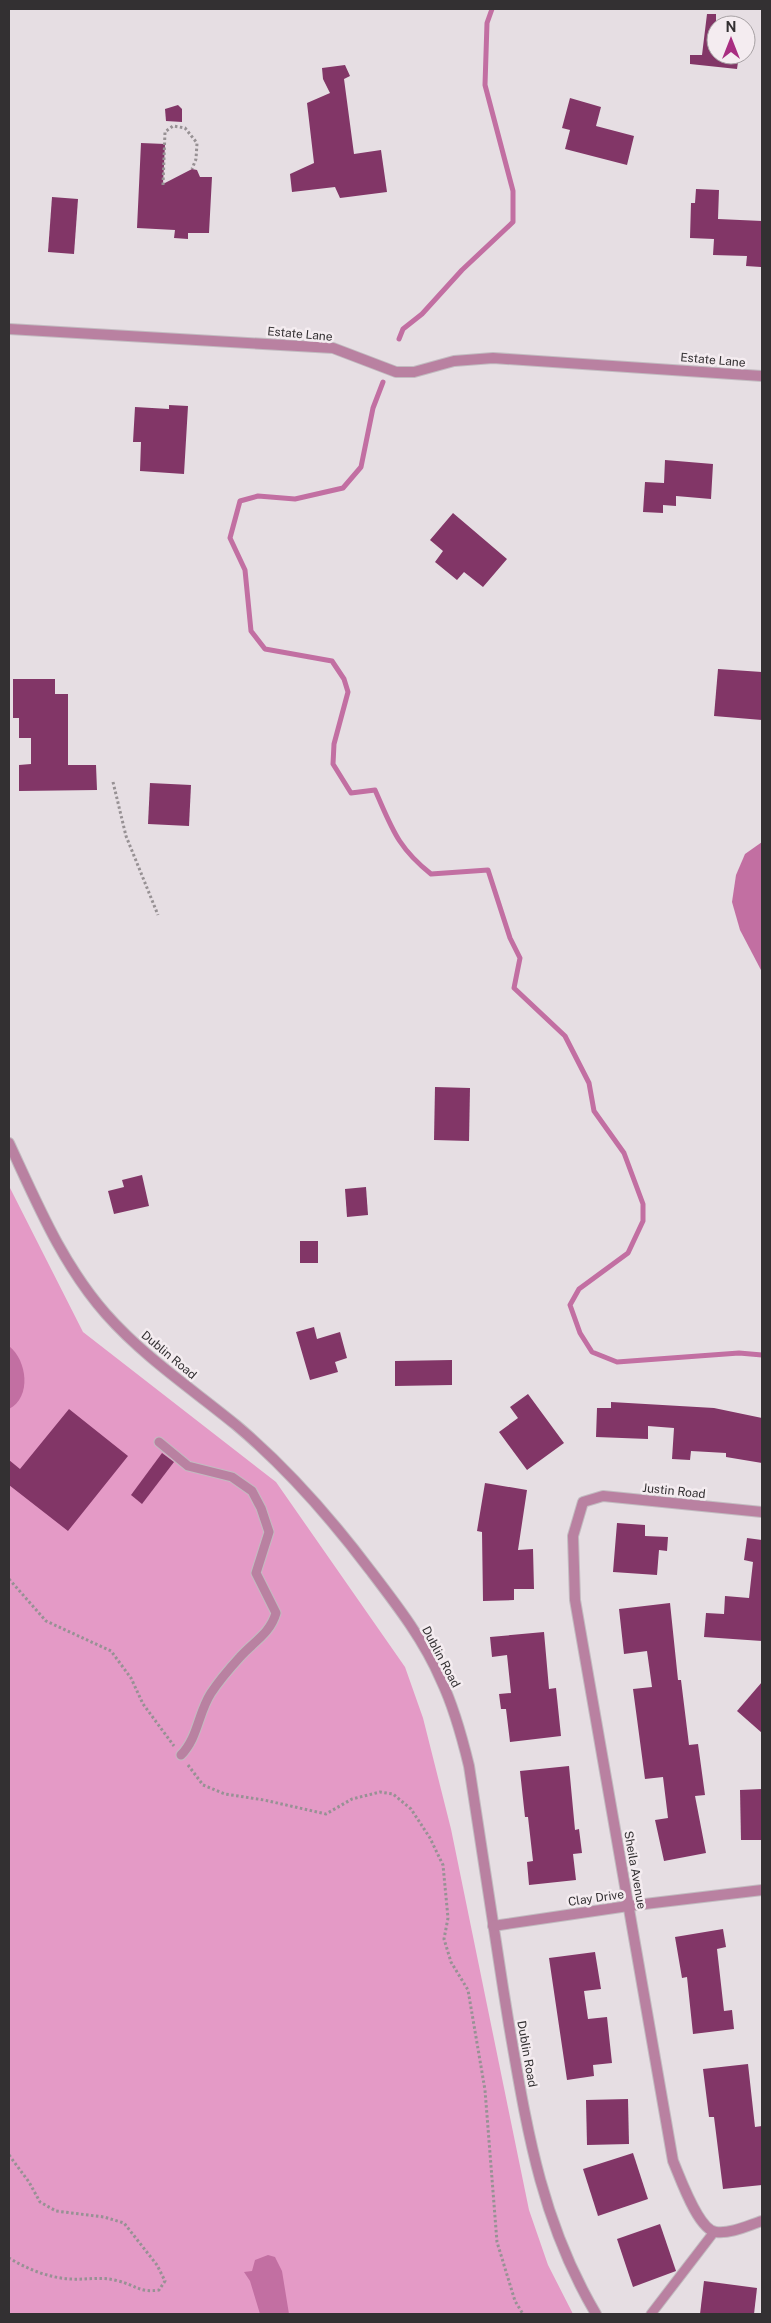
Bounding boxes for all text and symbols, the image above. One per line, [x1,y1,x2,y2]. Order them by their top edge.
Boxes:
north arrow [706,15,756,65]
text: N [726,19,736,35]
street label: Estate Lane [267,324,333,344]
street label: Estate Lane [680,350,746,370]
street label: Dublin Road [139,1328,199,1382]
street label: Justin Road [642,1481,706,1501]
street label: Dublin Road [419,1624,463,1690]
street label: Sheila Avenue [621,1830,649,1910]
street label: Clay Drive [567,1887,625,1909]
street label: Dublin Road [514,2020,540,2088]

